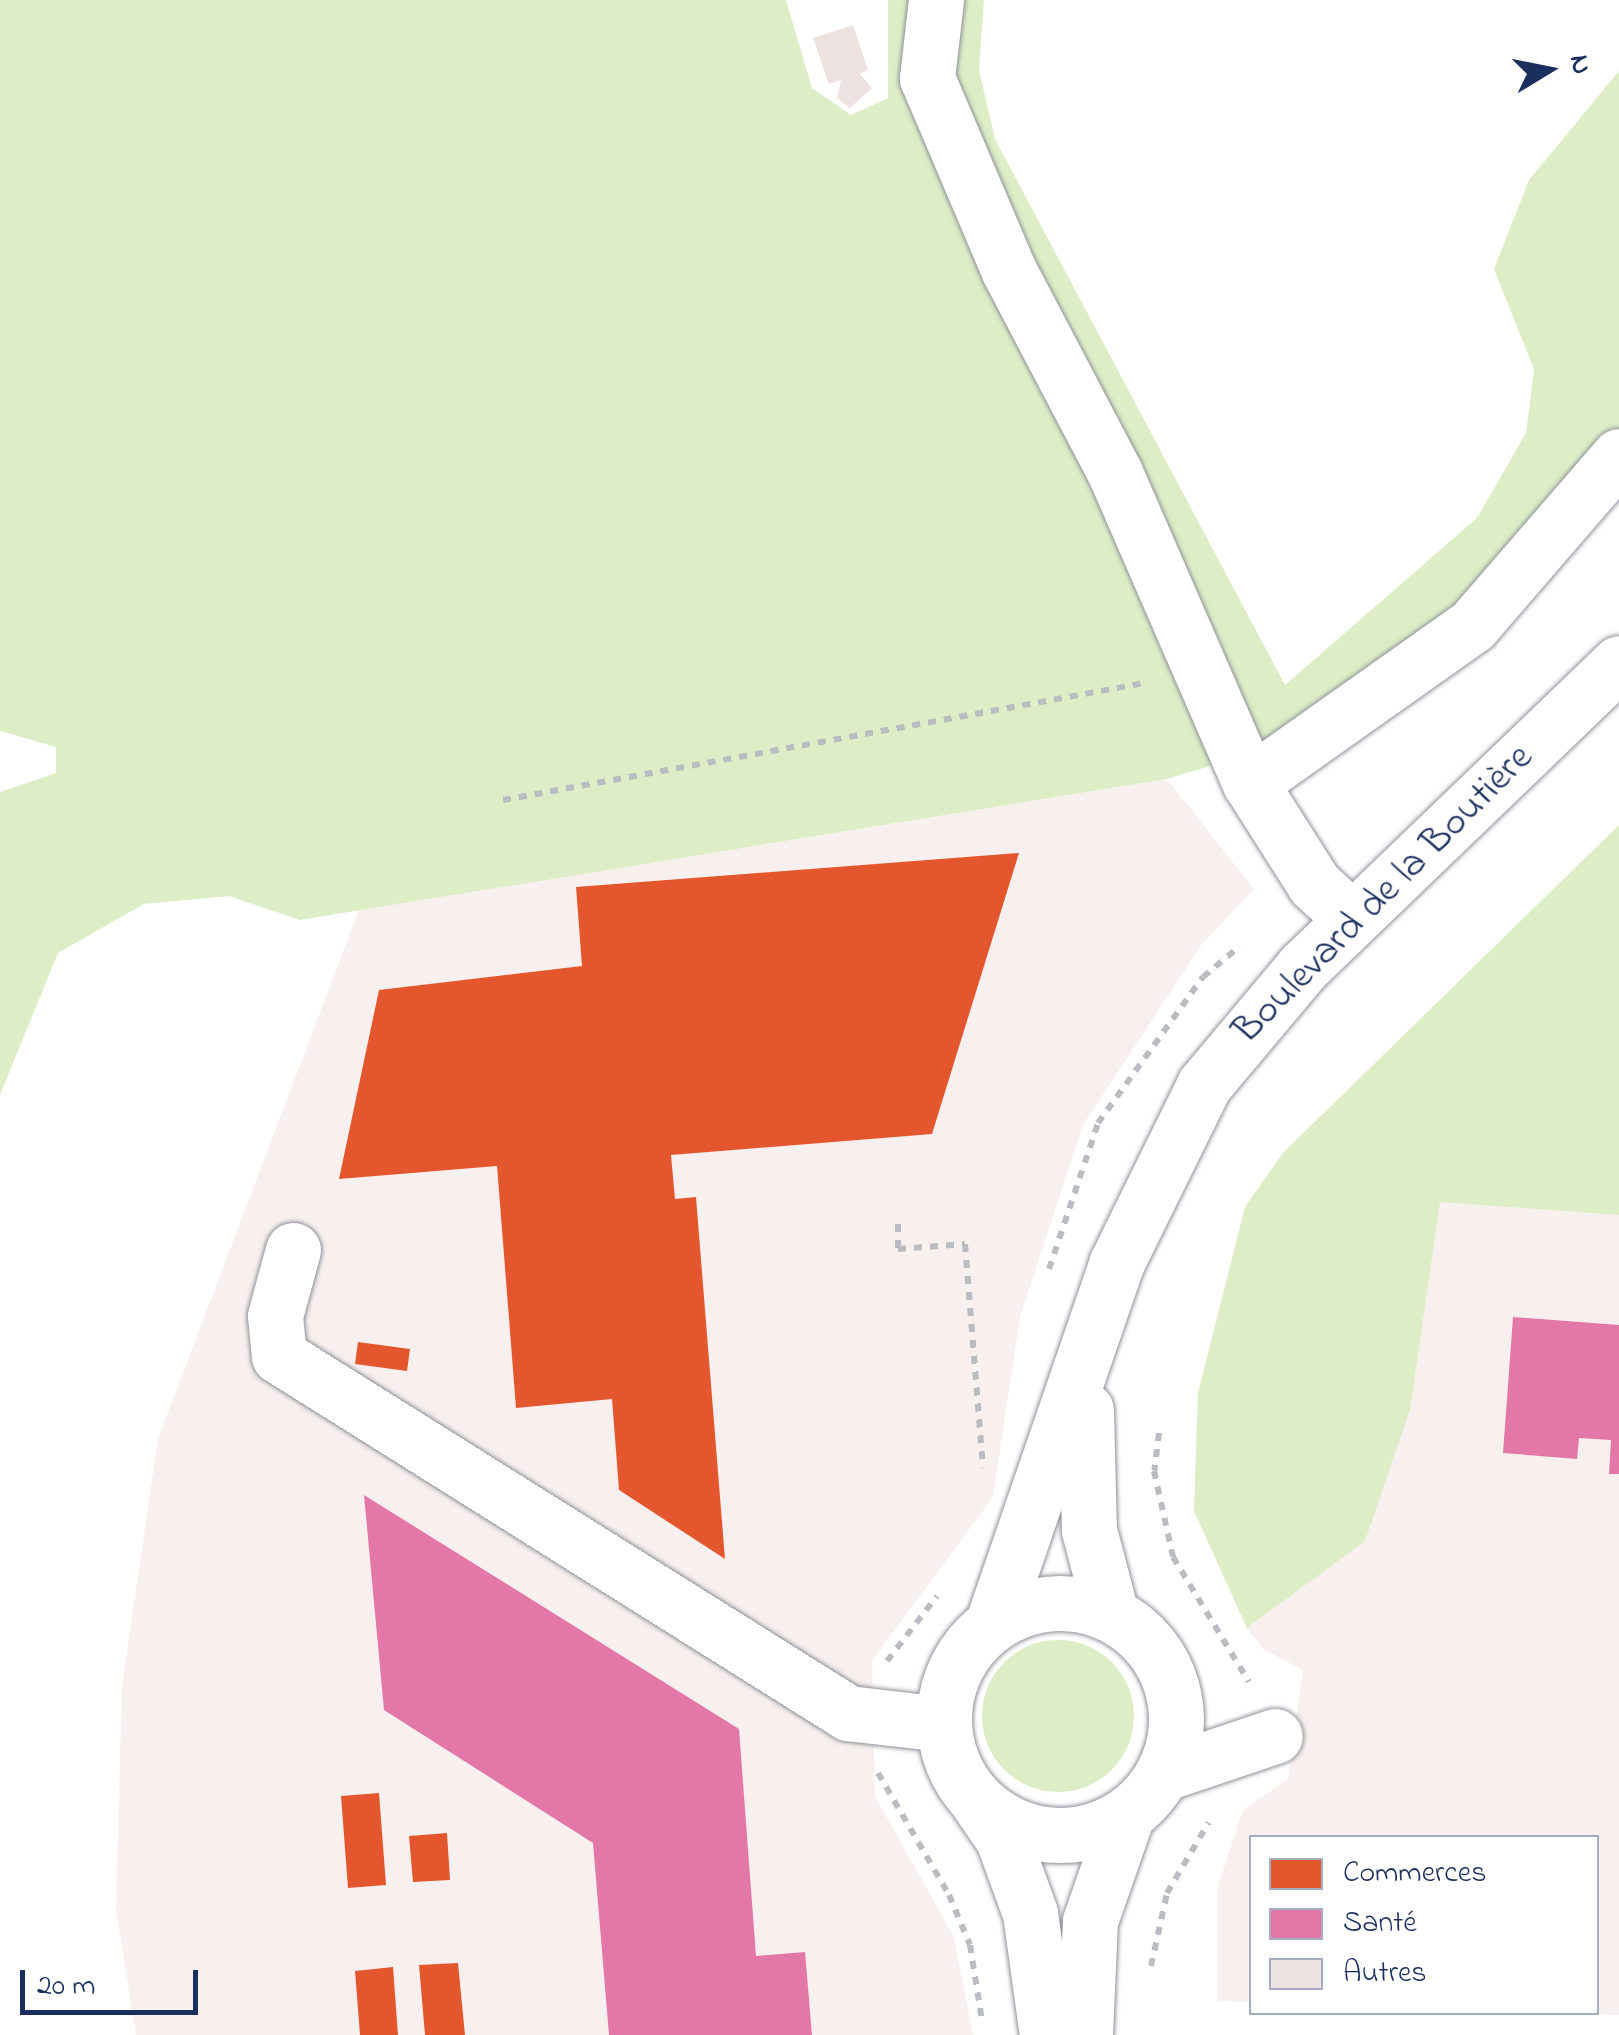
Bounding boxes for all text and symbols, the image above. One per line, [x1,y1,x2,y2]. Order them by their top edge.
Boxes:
north arrow [1499,20,1599,120]
text: N [1557,52,1601,78]
street label: Boulevard de la Boutière [1224,735,1544,1055]
legend [1249,1835,1599,2015]
text: Commerces [1343,1852,1486,1896]
text: Santé [1343,1902,1417,1946]
scale bar [25,1950,202,2012]
text: Autres [1343,1952,1427,1996]
text: 20 m [37,1965,96,2009]

